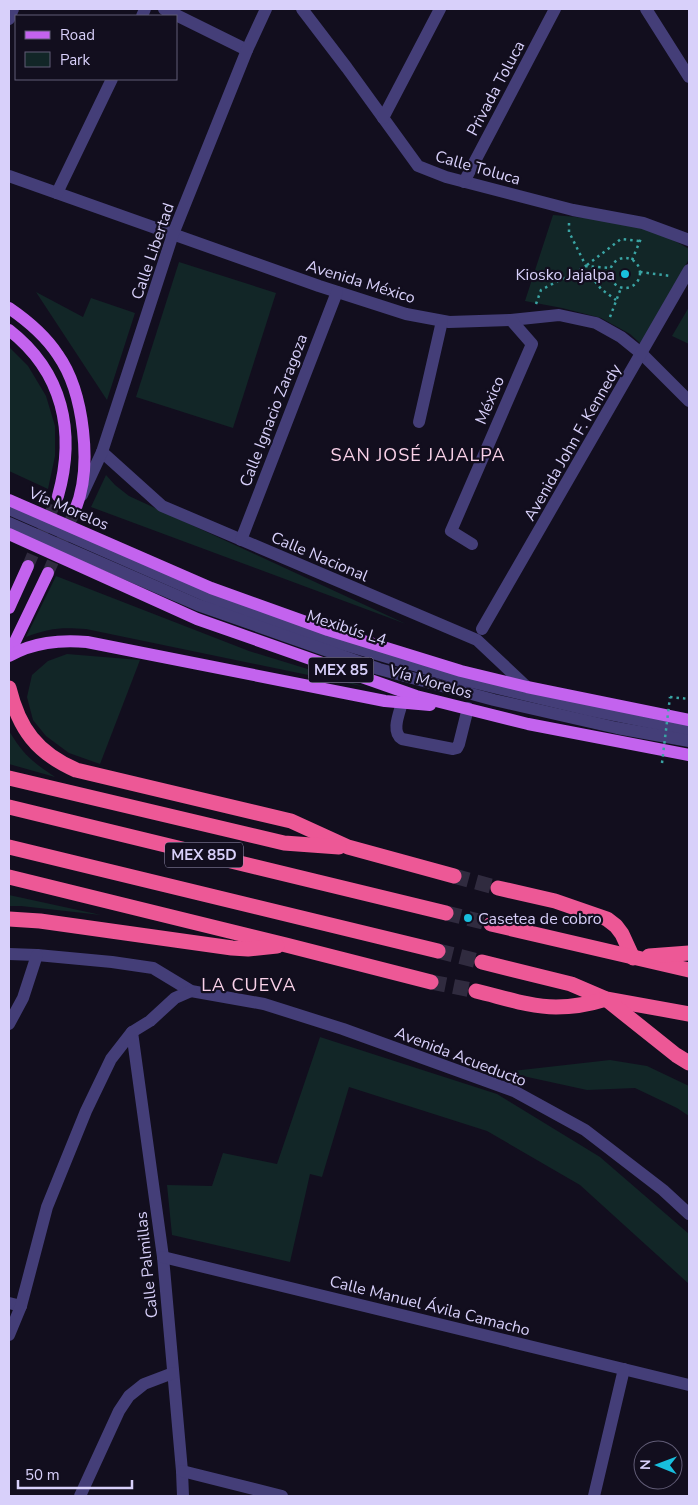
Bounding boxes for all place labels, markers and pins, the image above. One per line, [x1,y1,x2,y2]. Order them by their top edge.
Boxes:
place label: Kiosko Jajalpa [515,264,615,286]
marker: Kiosko Jajalpa [619,268,631,280]
place label: Casetea de cobro [478,908,602,930]
marker: Casetea de cobro [462,912,474,924]

